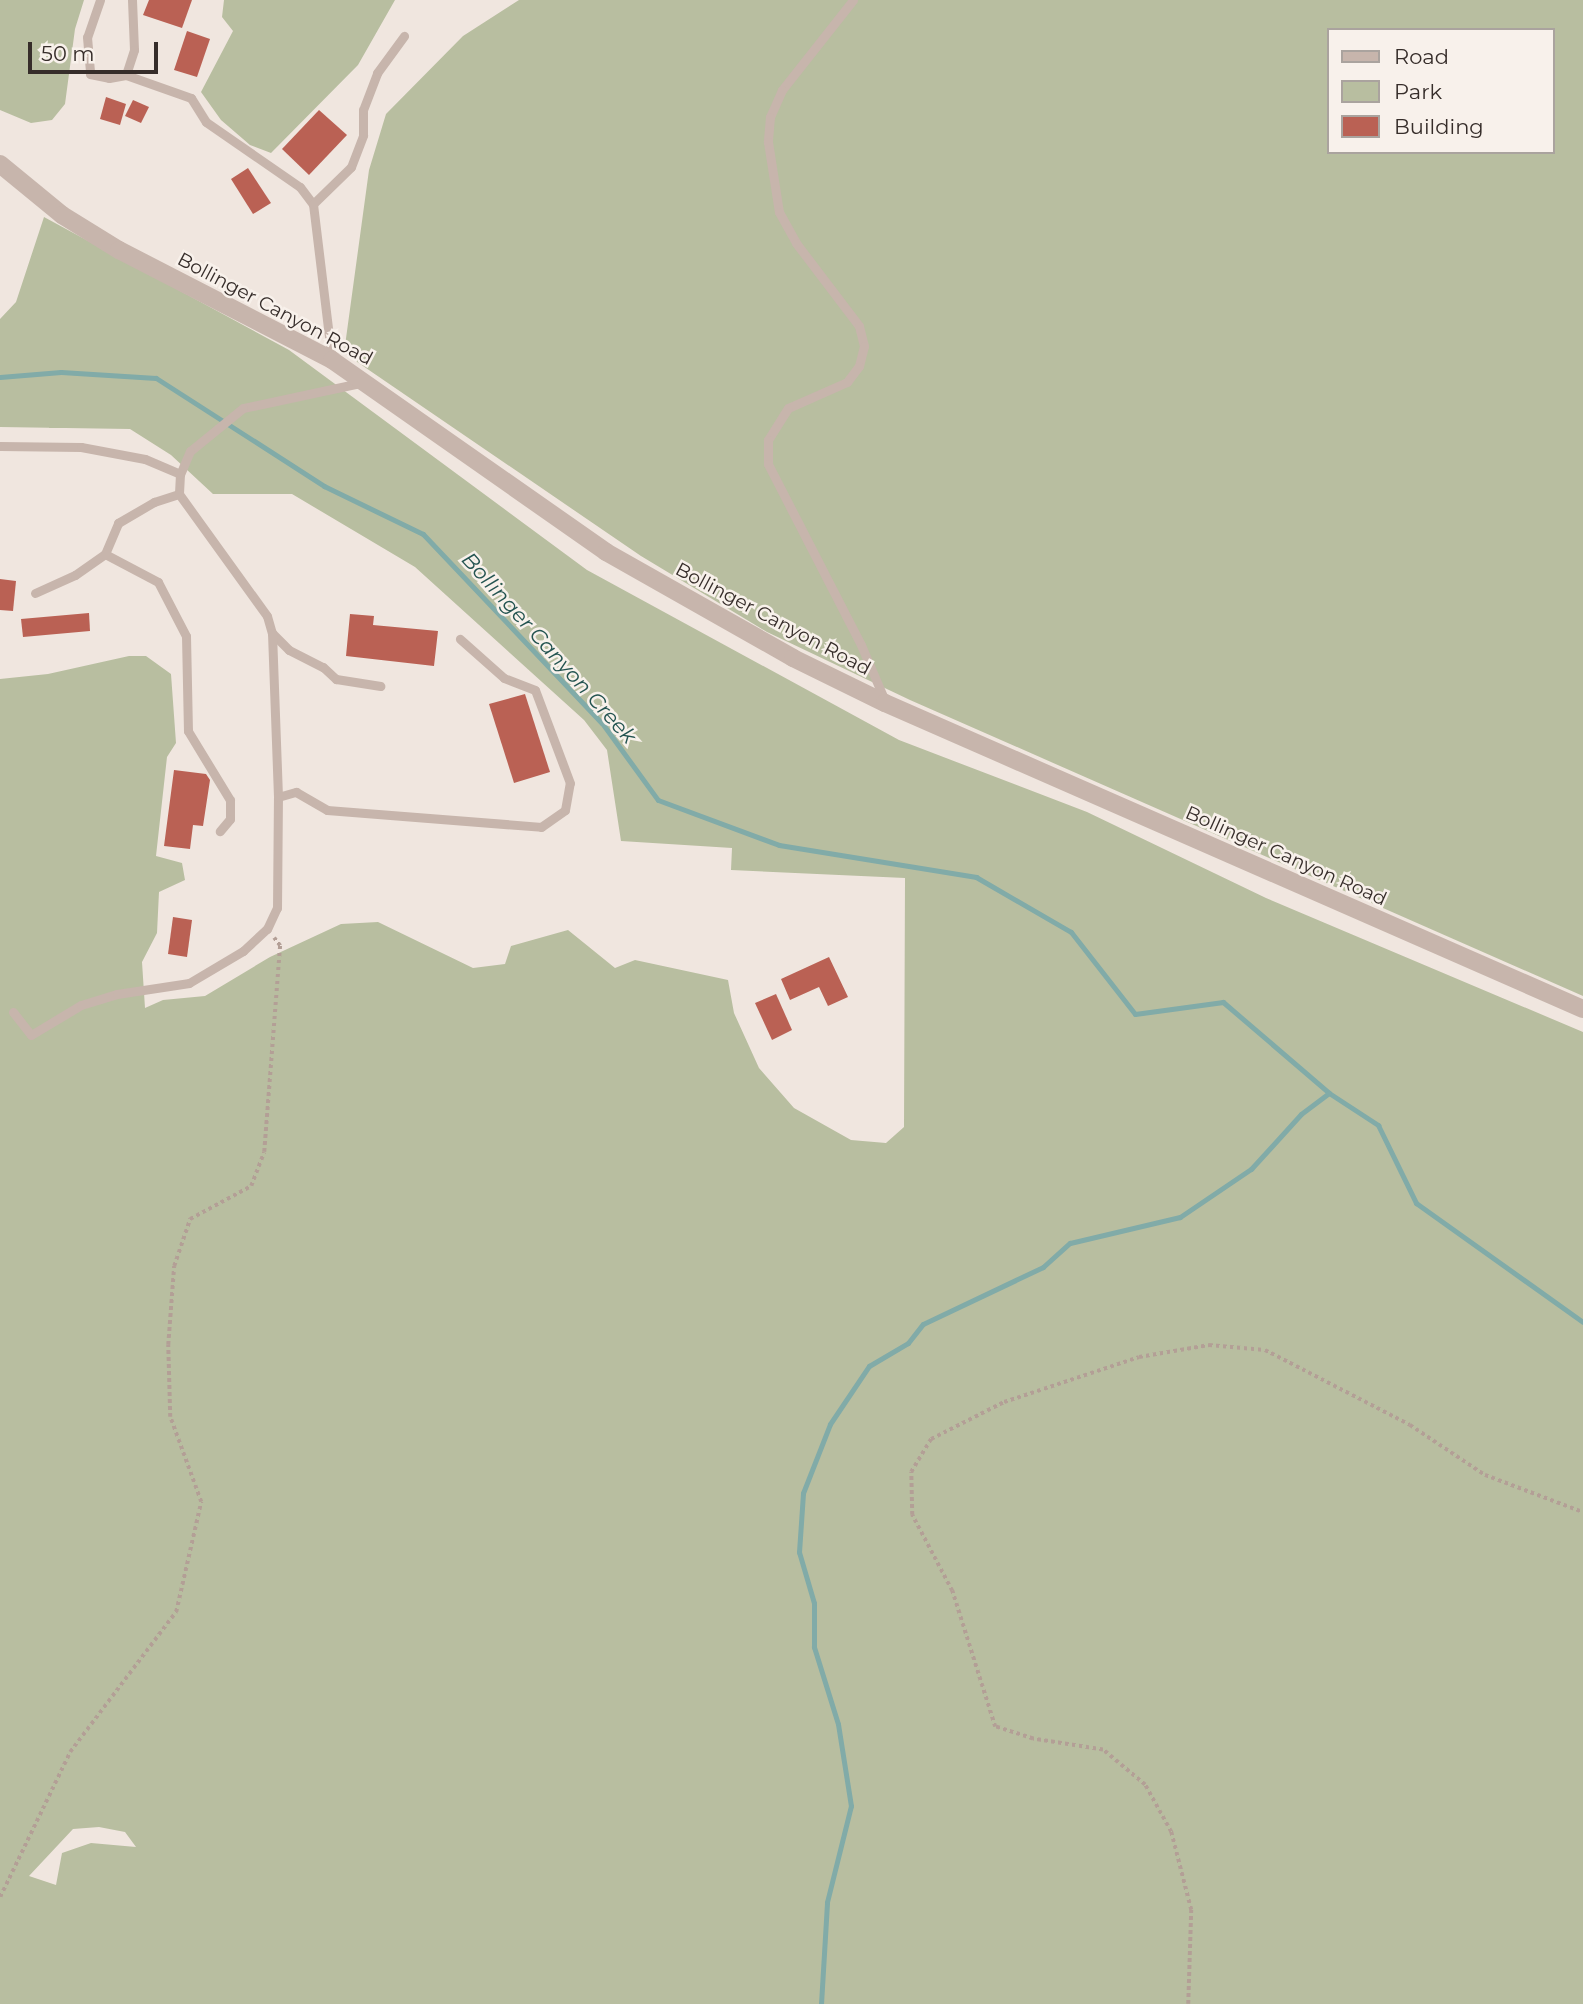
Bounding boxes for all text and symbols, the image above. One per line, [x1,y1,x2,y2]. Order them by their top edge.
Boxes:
scale bar [32,28,161,72]
legend [1328,28,1555,154]
text: 50 m [41,41,95,66]
text: Road [1394,44,1449,69]
text: Park [1394,79,1442,104]
text: Building [1394,114,1484,139]
street label: Bollinger Canyon Road [173,248,377,370]
water label: Bollinger Canyon Creek [456,547,642,749]
street label: Bollinger Canyon Road [671,558,875,680]
street label: Bollinger Canyon Road [1182,801,1390,911]

